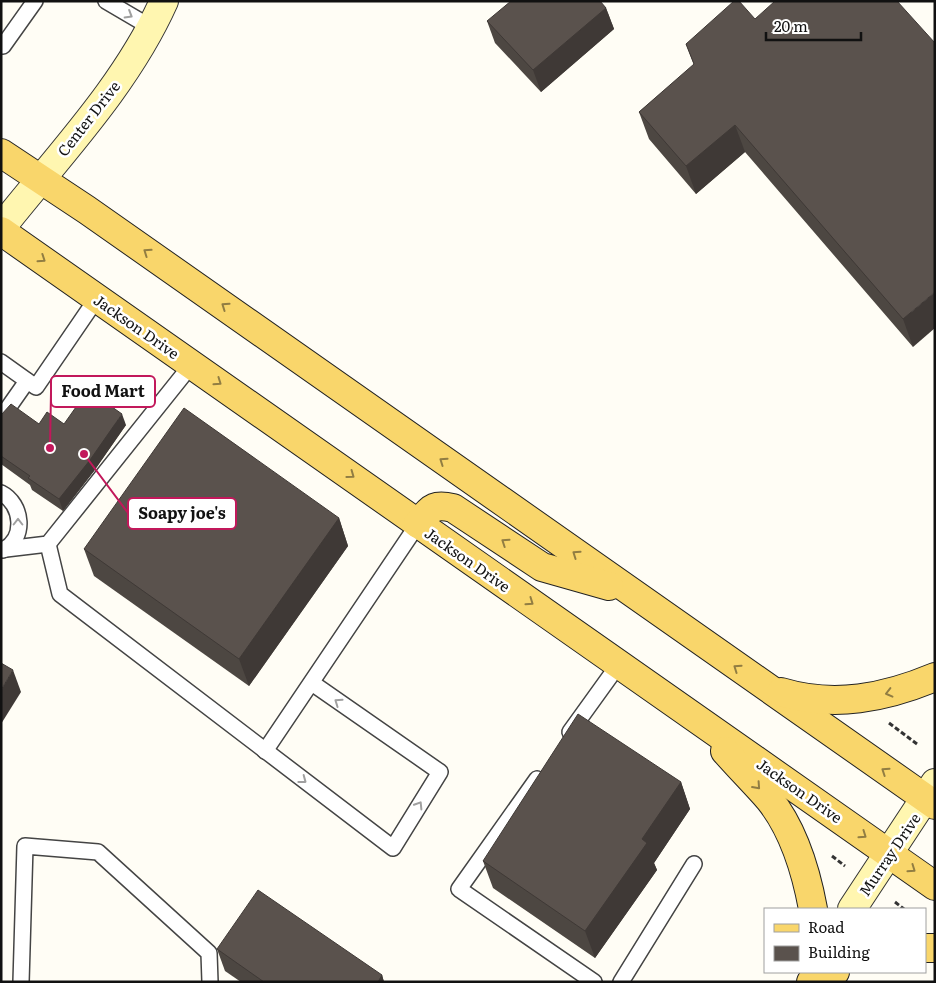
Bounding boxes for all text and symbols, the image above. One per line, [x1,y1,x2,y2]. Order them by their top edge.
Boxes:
one-way arrow [123,8,132,18]
scale bar [766,10,861,42]
text: 20 m [774,14,808,37]
street label: Center Drive [51,75,125,161]
one-way arrow [143,249,152,258]
one-way arrow [36,253,45,262]
street label: Jackson Drive [89,288,185,364]
one-way arrow [222,304,231,312]
callout: Food Mart [51,376,155,407]
one-way arrow [212,376,222,385]
text: Food Mart [61,378,145,402]
one-way arrow [439,458,449,467]
one-way arrow [345,470,354,478]
callout: Soapy joe's [128,498,236,529]
text: Soapy joe's [138,500,226,524]
one-way arrow [13,518,23,526]
street label: Jackson Drive [420,521,516,597]
one-way arrow [501,539,511,548]
one-way arrow [572,551,582,560]
one-way arrow [524,596,533,605]
one-way arrow [734,665,743,674]
one-way arrow [884,687,893,698]
one-way arrow [335,699,344,708]
street label: Jackson Drive [752,752,848,828]
one-way arrow [881,768,891,777]
one-way arrow [297,774,307,783]
one-way arrow [751,780,760,789]
one-way arrow [413,802,423,811]
street label: Murray Drive [853,807,926,900]
one-way arrow [857,829,866,838]
one-way arrow [906,863,916,872]
legend [764,908,926,973]
text: Road [808,915,844,938]
text: Building [808,940,870,963]

